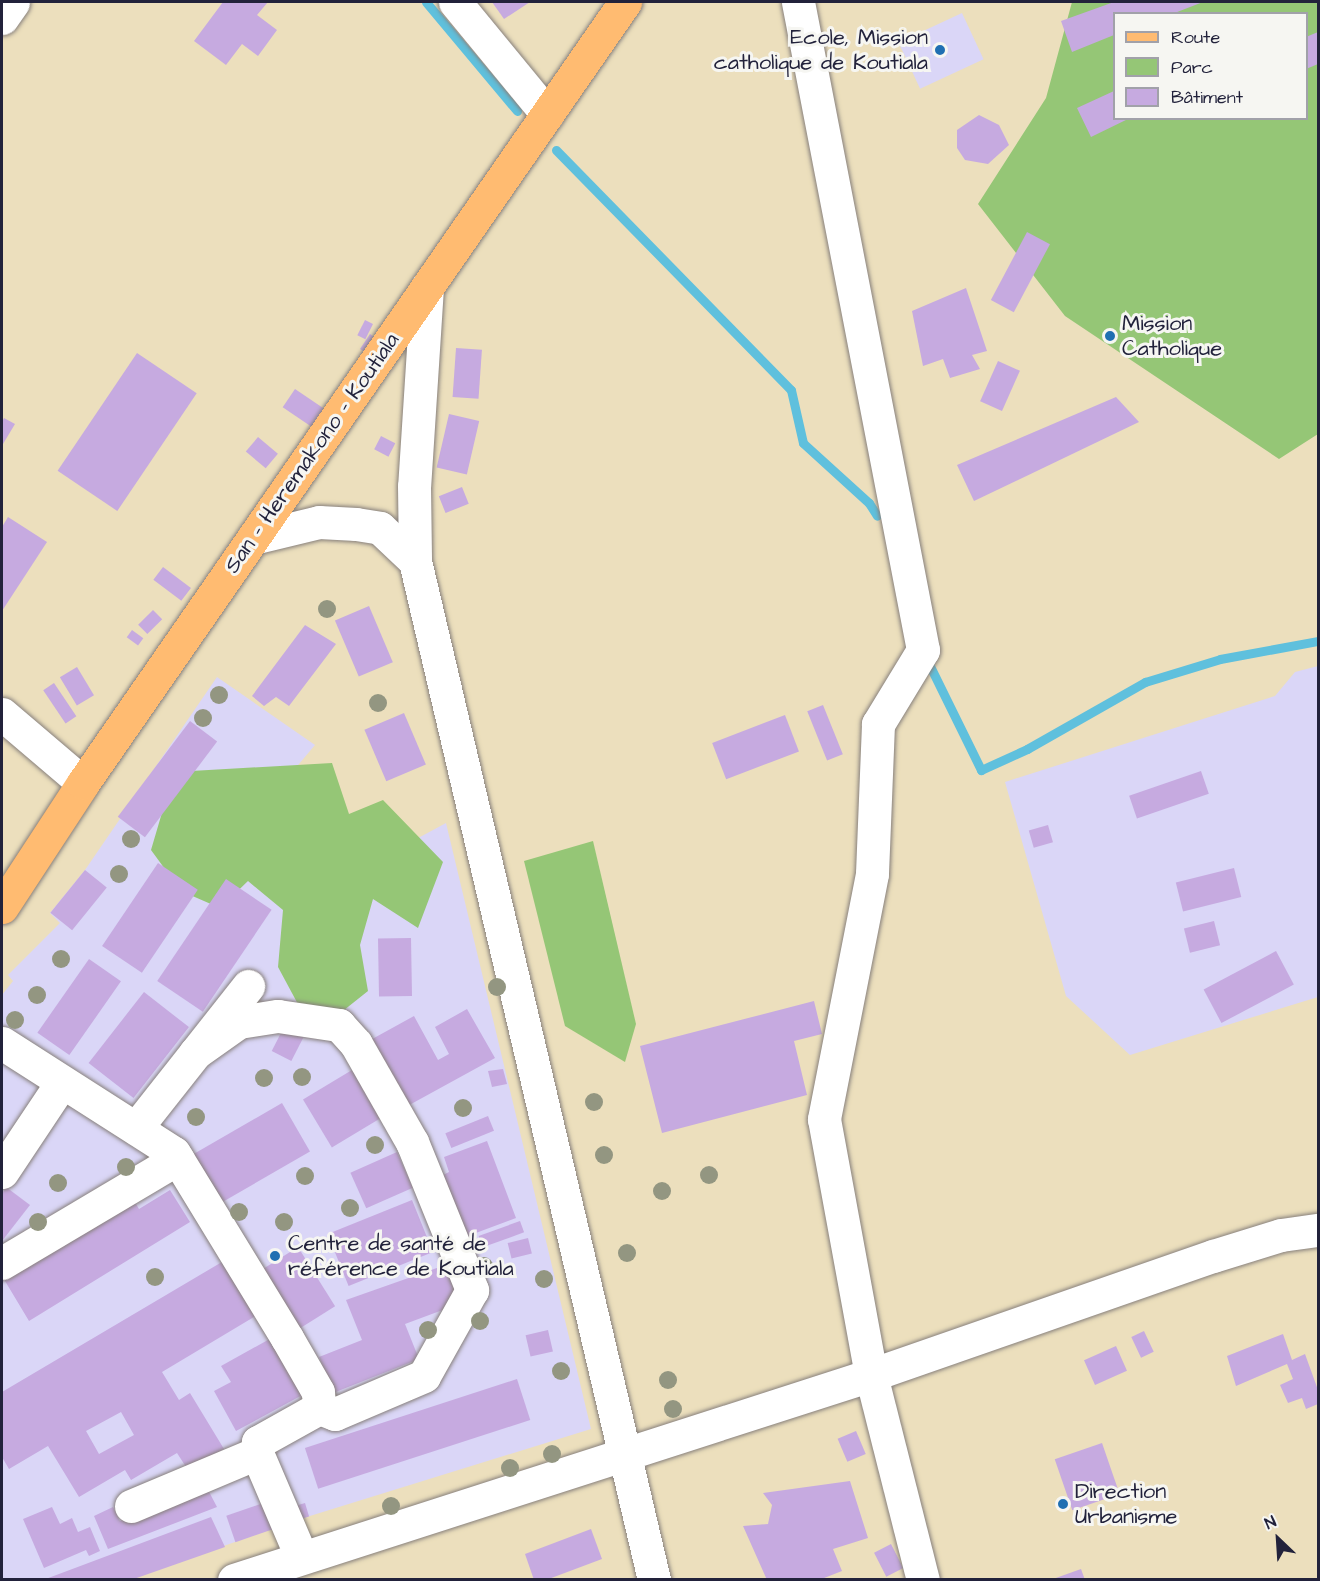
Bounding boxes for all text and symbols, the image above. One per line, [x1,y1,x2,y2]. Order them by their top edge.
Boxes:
legend [1113,12,1308,120]
place label: Ecole, Mission catholique de Koutiala [714,24,928,76]
text: Route [1171,25,1220,50]
marker: Ecole, Mission catholique de Koutiala [933,43,947,57]
text: Parc [1171,55,1213,80]
text: Bâtiment [1171,85,1243,110]
place label: Mission Catholique [1122,310,1222,362]
street label: San - Heremakono - Koutiala [219,328,405,578]
marker: Mission Catholique [1103,329,1117,343]
place label: Centre de santé de référence de Koutiala [288,1230,514,1282]
marker: Centre de santé de référence de Koutiala [266,1247,284,1265]
place label: Direction Urbanisme [1075,1478,1177,1530]
marker: Direction Urbanisme [1056,1497,1070,1511]
north arrow [1248,1509,1308,1569]
text: N [1261,1511,1280,1535]

